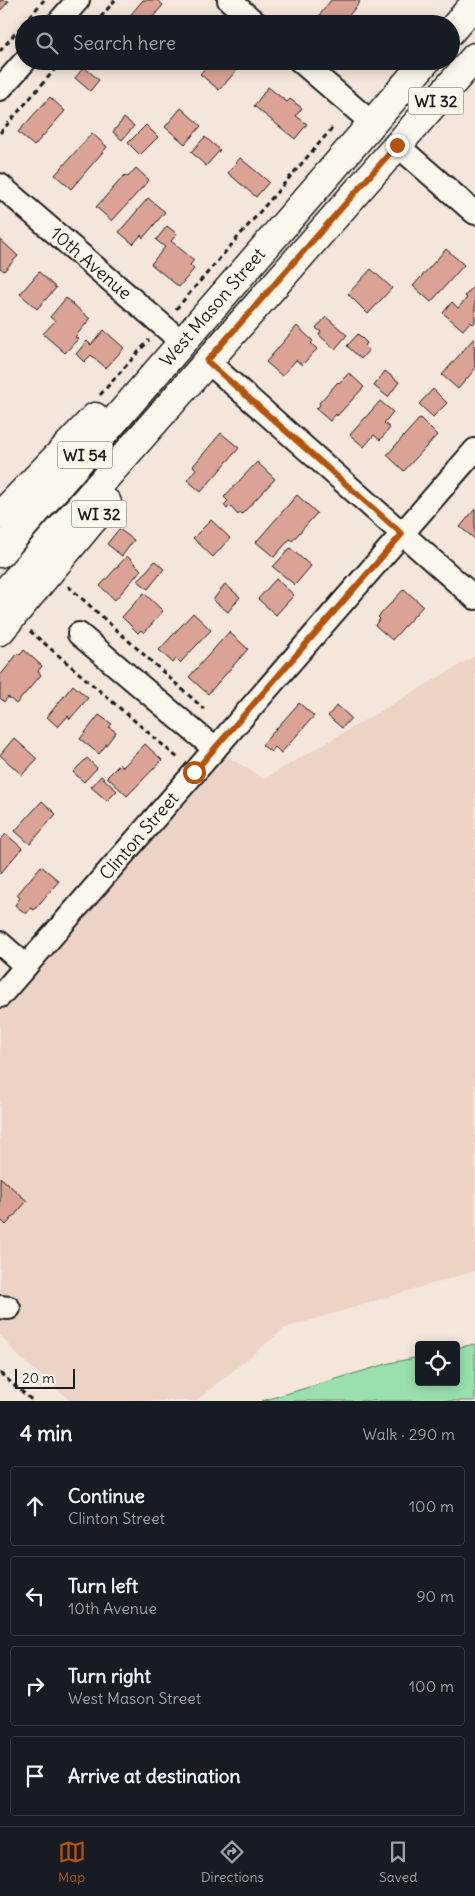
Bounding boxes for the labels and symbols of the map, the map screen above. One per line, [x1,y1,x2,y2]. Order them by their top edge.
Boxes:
road number: WI 32 [408,88,464,114]
route end [386,134,409,157]
street label: 10th Avenue [46,222,137,304]
street label: West Mason Street [155,243,270,371]
road number: WI 54 [58,442,112,468]
road number: WI 32 [72,500,126,528]
route start [183,761,206,784]
street label: Clinton Street [94,787,183,884]
scale bar [15,1366,75,1389]

